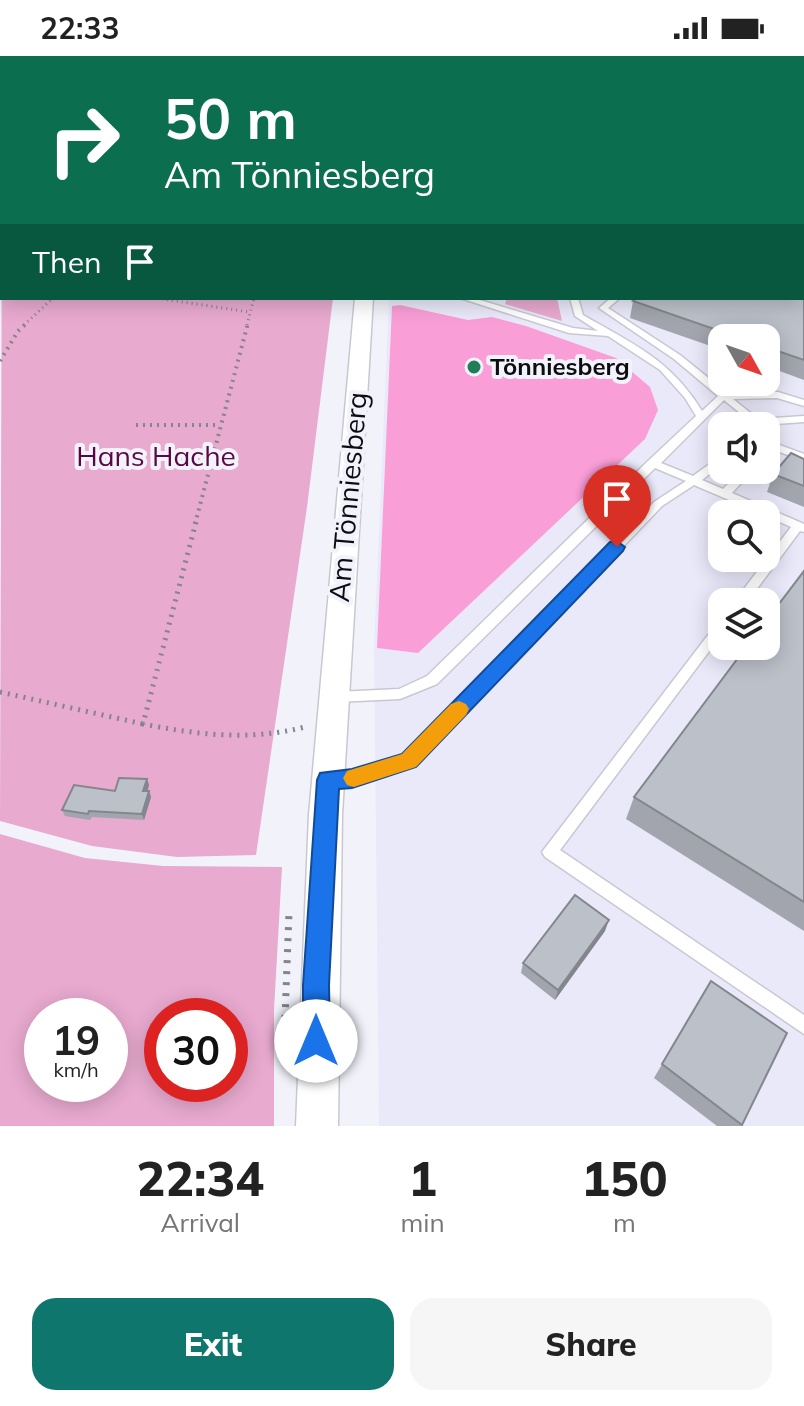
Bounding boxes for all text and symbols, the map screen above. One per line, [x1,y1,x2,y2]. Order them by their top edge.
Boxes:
text: 22:33 [40,9,119,47]
text: 50 m [164,83,297,153]
icon: right [32,88,136,192]
text: Am Tönniesberg [164,152,435,197]
icon: arrive [118,240,162,284]
text: Then [32,243,102,281]
north arrow [708,324,780,396]
map controls [708,324,780,660]
place label: Tönniesberg [490,351,630,381]
marker: Tönniesberg [465,358,483,376]
street label: Am Tönniesberg [321,390,374,603]
button: sound [708,412,780,484]
park label: Hans Hache [76,438,236,473]
pin [583,465,651,547]
icon: arrive [595,477,639,521]
button: search [708,500,780,572]
button: layers [708,588,780,660]
speed limit sign: 30 [144,998,248,1102]
position arrow [274,999,358,1083]
text: 19 [52,1015,100,1065]
text: km/h [53,1057,99,1082]
text: 22:34 [136,1148,264,1208]
text: 1 [408,1148,437,1208]
text: 150 [581,1148,668,1208]
text: Arrival [160,1206,240,1239]
text: min [401,1206,445,1239]
text: m [613,1206,636,1239]
button: Exit [32,1298,394,1390]
button: Share [410,1298,772,1390]

